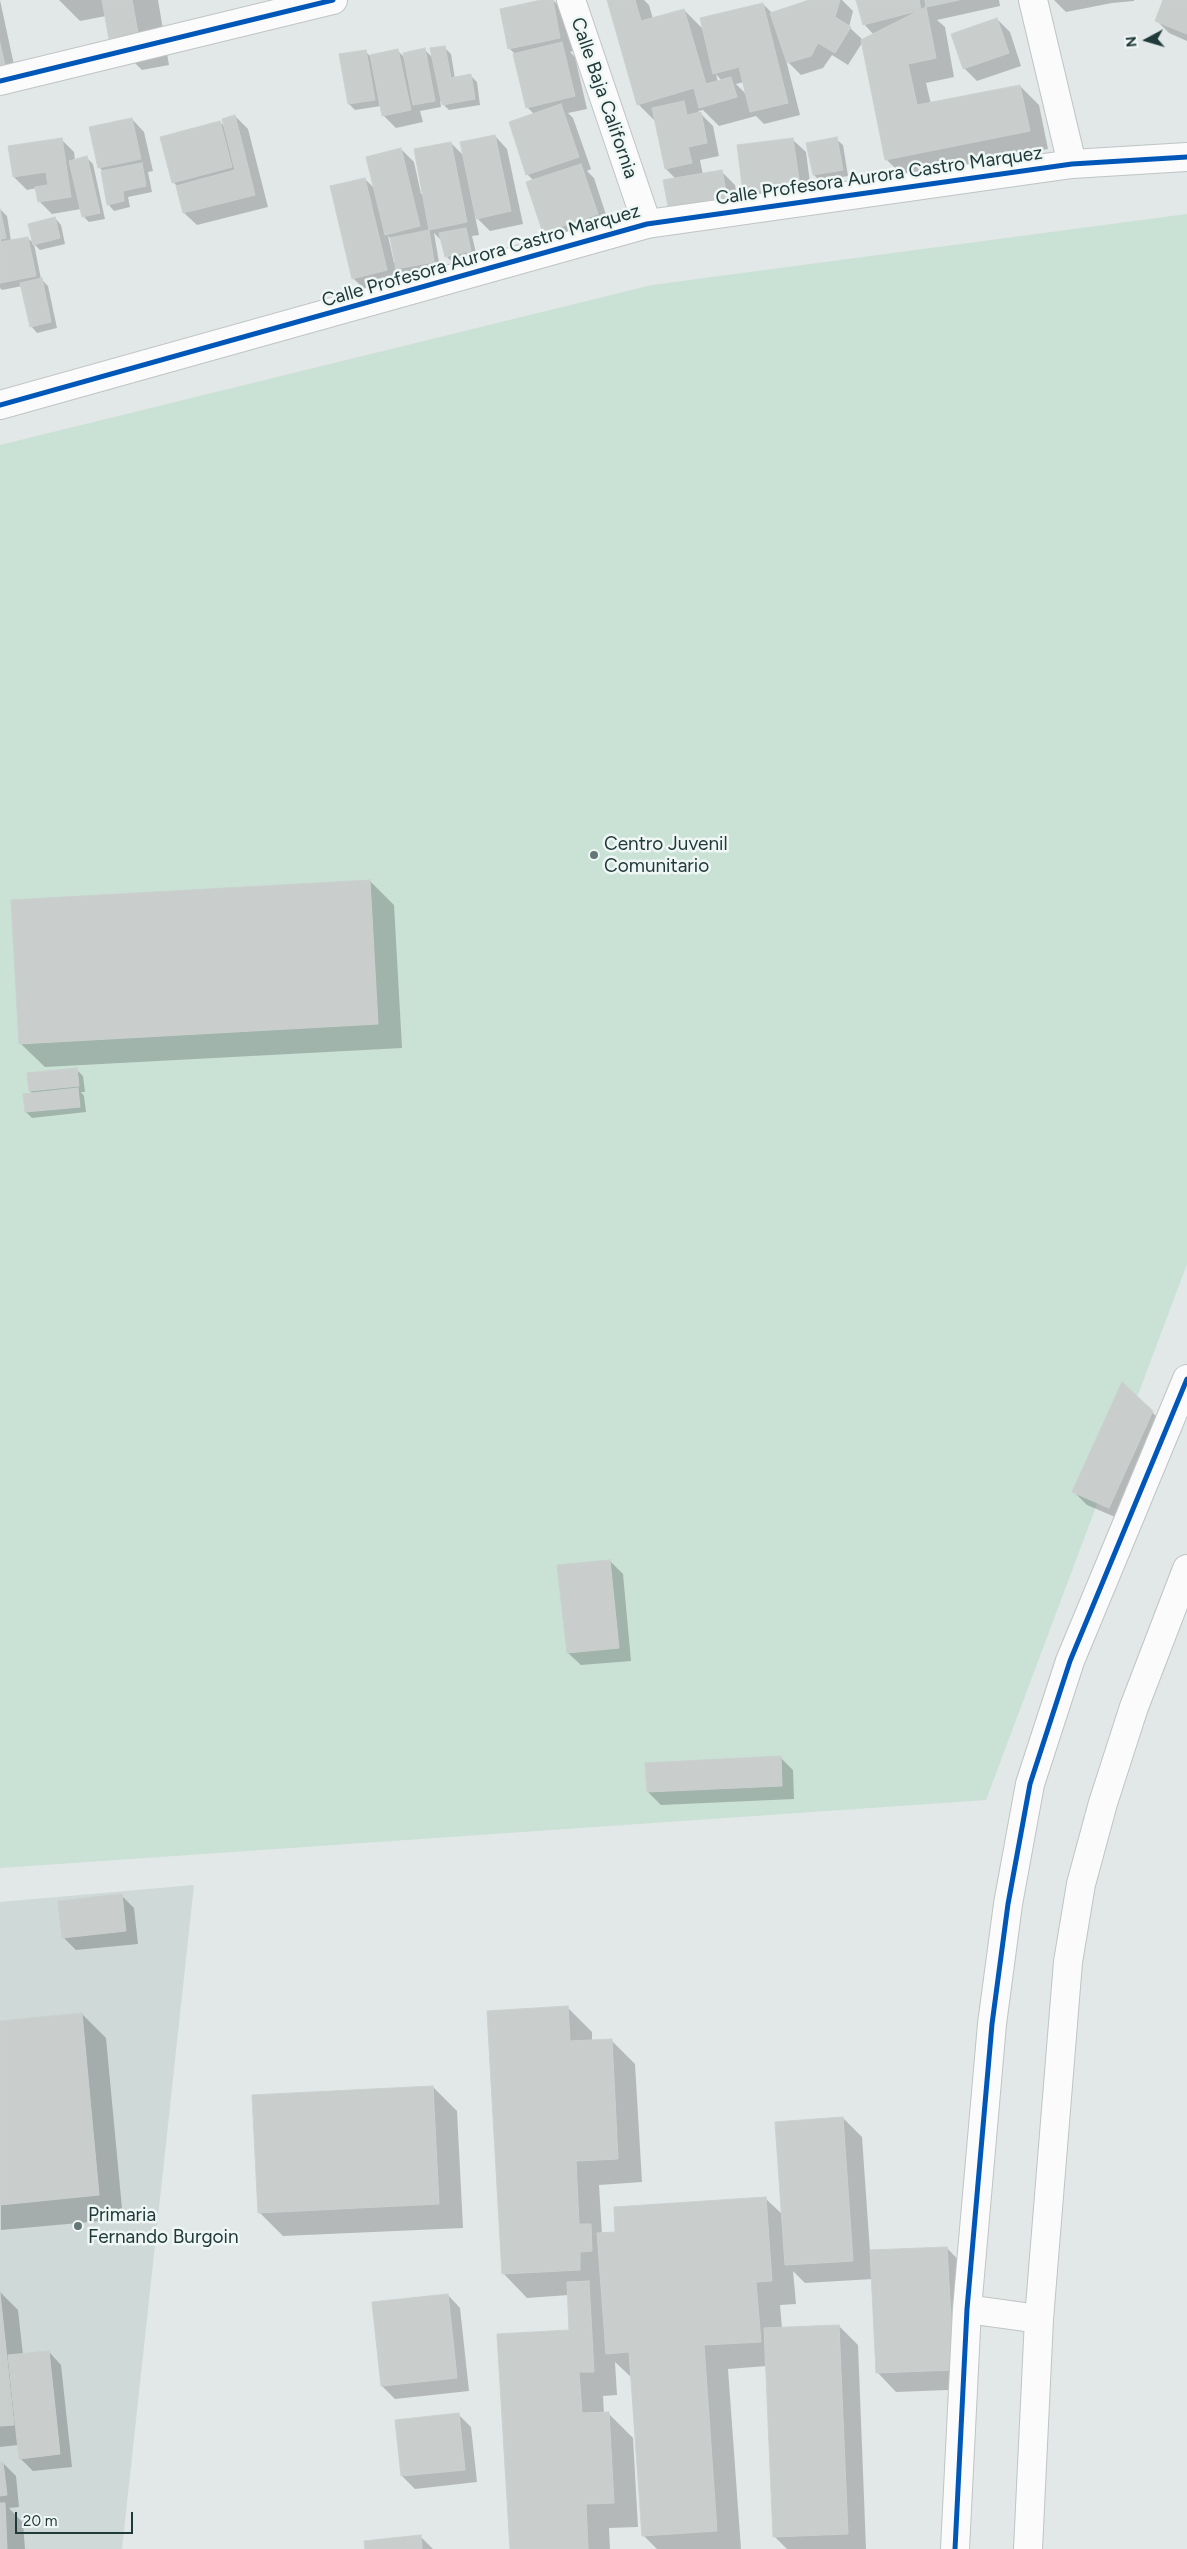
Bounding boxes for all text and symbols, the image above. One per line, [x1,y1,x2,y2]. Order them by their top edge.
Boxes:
street label: Calle Baja California [566,15,642,181]
north arrow [1122,15,1172,65]
text: N [1123,35,1141,48]
street label: Calle Profesora Aurora Castro Marquez [714,142,1044,210]
street label: Calle Profesora Aurora Castro Marquez [319,200,643,312]
place label: Centro Juvenil Comunitario [604,833,728,877]
marker: Centro Juvenil Comunitario [588,849,600,861]
place label: Primaria Fernando Burgoin [88,2204,239,2248]
marker: Primaria Fernando Burgoin [72,2220,84,2232]
scale bar [18,2502,135,2534]
text: 20 m [23,2512,57,2530]

